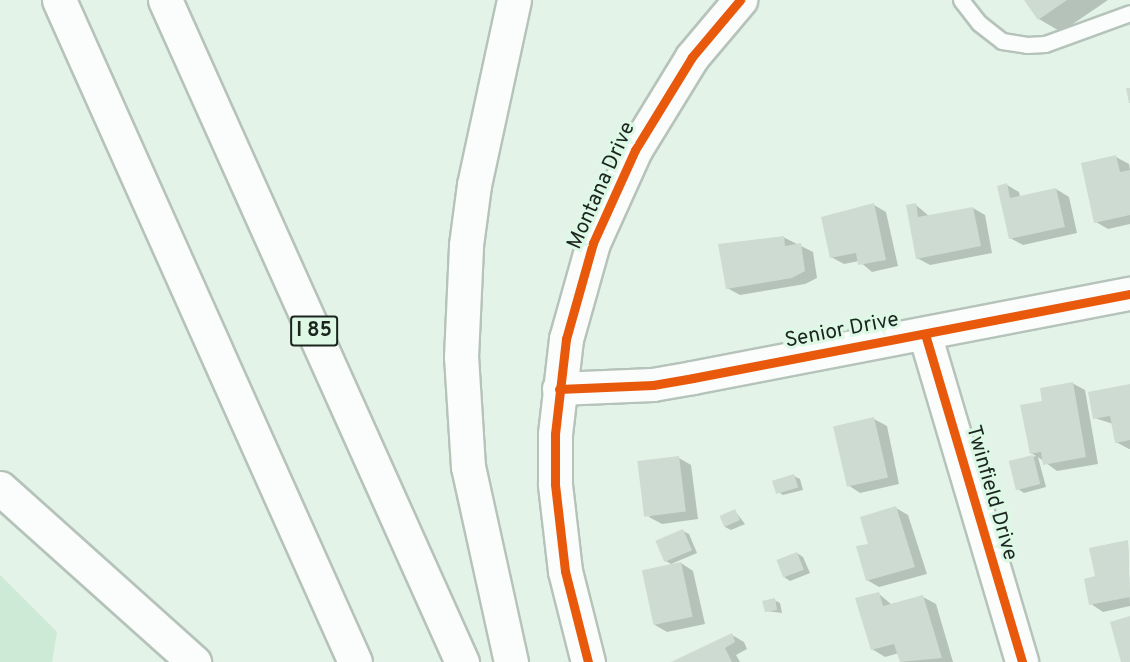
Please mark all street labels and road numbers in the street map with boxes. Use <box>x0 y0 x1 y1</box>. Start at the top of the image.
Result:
street label: Montana Drive <box>563 118 641 254</box>
street label: Senior Drive <box>783 308 901 354</box>
road number: I 85 <box>290 314 338 348</box>
street label: Twinfield Drive <box>960 423 1022 563</box>

